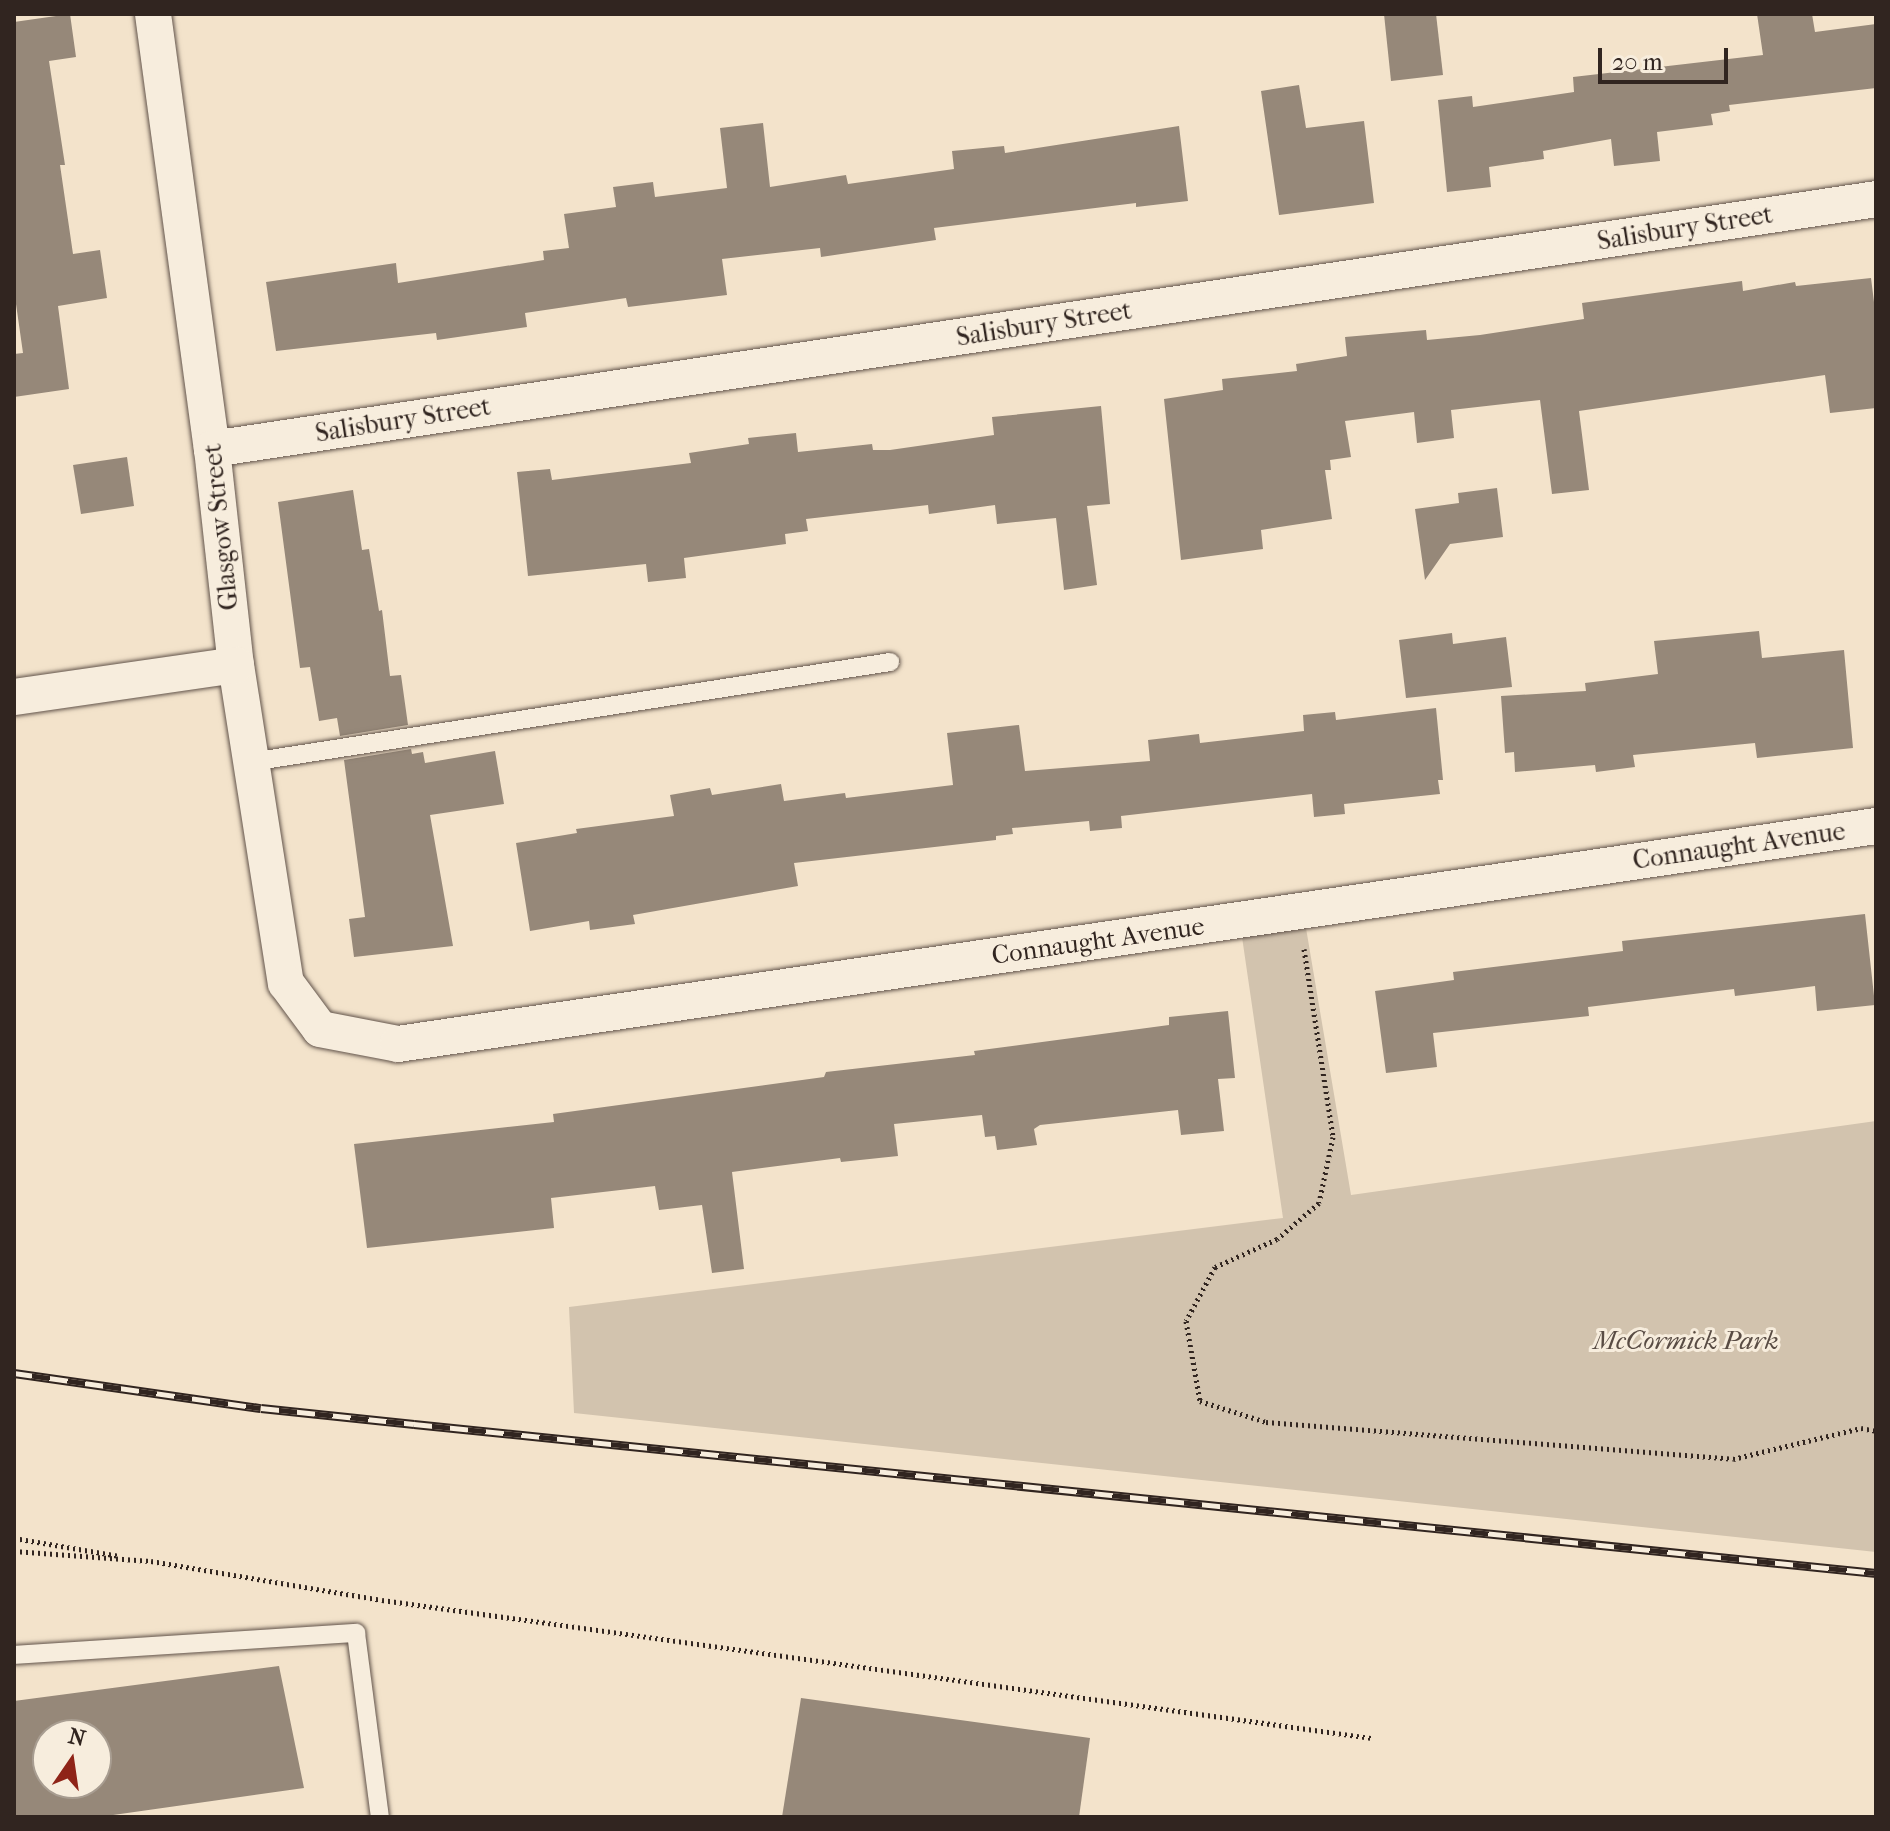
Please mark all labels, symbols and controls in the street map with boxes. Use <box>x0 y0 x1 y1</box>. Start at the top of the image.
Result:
scale bar <box>1602 32 1732 82</box>
text: 20 m <box>1612 48 1663 76</box>
street label: Salisbury Street <box>1595 199 1775 257</box>
street label: Salisbury Street <box>954 295 1134 353</box>
street label: Salisbury Street <box>313 391 493 449</box>
street label: Glasgow Street <box>197 442 245 612</box>
street label: Connaught Avenue <box>1631 816 1847 876</box>
street label: Connaught Avenue <box>990 911 1206 971</box>
park label: McCormick Park <box>1593 1325 1779 1357</box>
north arrow <box>32 1719 112 1799</box>
text: N <box>66 1723 88 1752</box>

